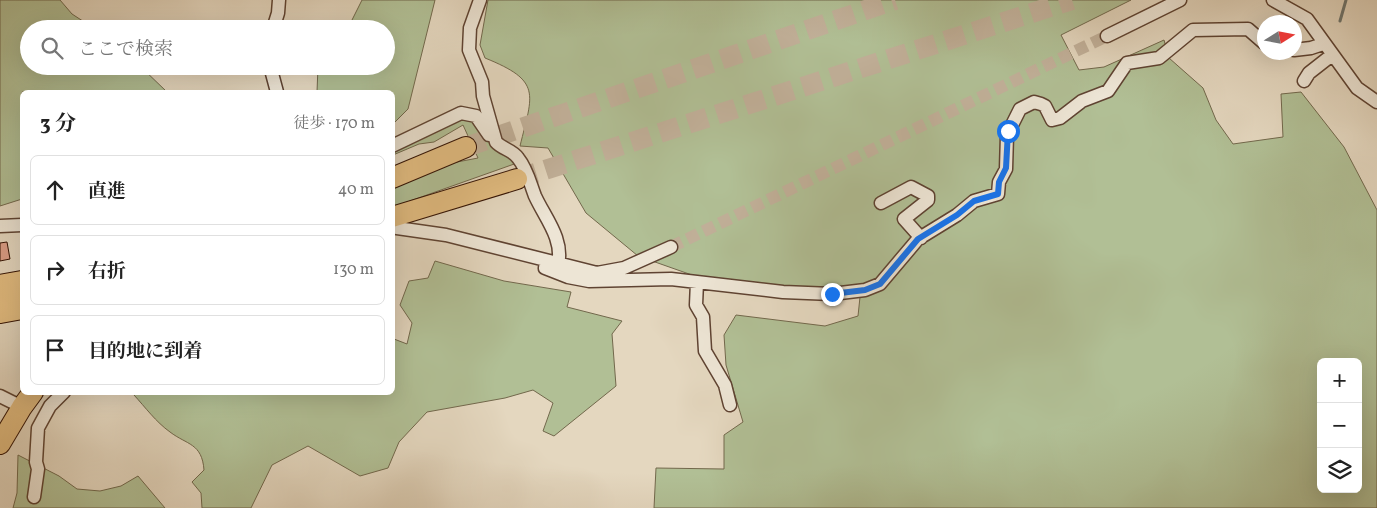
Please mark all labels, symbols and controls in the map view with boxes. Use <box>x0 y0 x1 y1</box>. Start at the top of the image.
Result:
north arrow <box>1257 15 1302 60</box>
search box <box>20 20 395 75</box>
icon: search <box>38 34 66 62</box>
text: ここで検索 <box>78 37 173 63</box>
text: 3 分 <box>40 110 76 139</box>
text: 徒歩 · 170 m <box>293 113 375 135</box>
route start <box>997 120 1020 143</box>
icon: ahead <box>41 176 69 204</box>
text: 直進 <box>88 179 126 205</box>
text: 40 m <box>338 179 374 201</box>
icon: right <box>41 256 69 284</box>
text: 右折 <box>88 259 126 285</box>
text: 130 m <box>333 259 374 281</box>
route end <box>821 283 844 306</box>
icon: arrive <box>41 336 69 364</box>
text: 目的地に到着 <box>88 339 202 365</box>
map controls <box>1317 358 1362 493</box>
button: + <box>1317 358 1362 403</box>
button: − <box>1317 403 1362 448</box>
button: layers <box>1317 448 1362 493</box>

